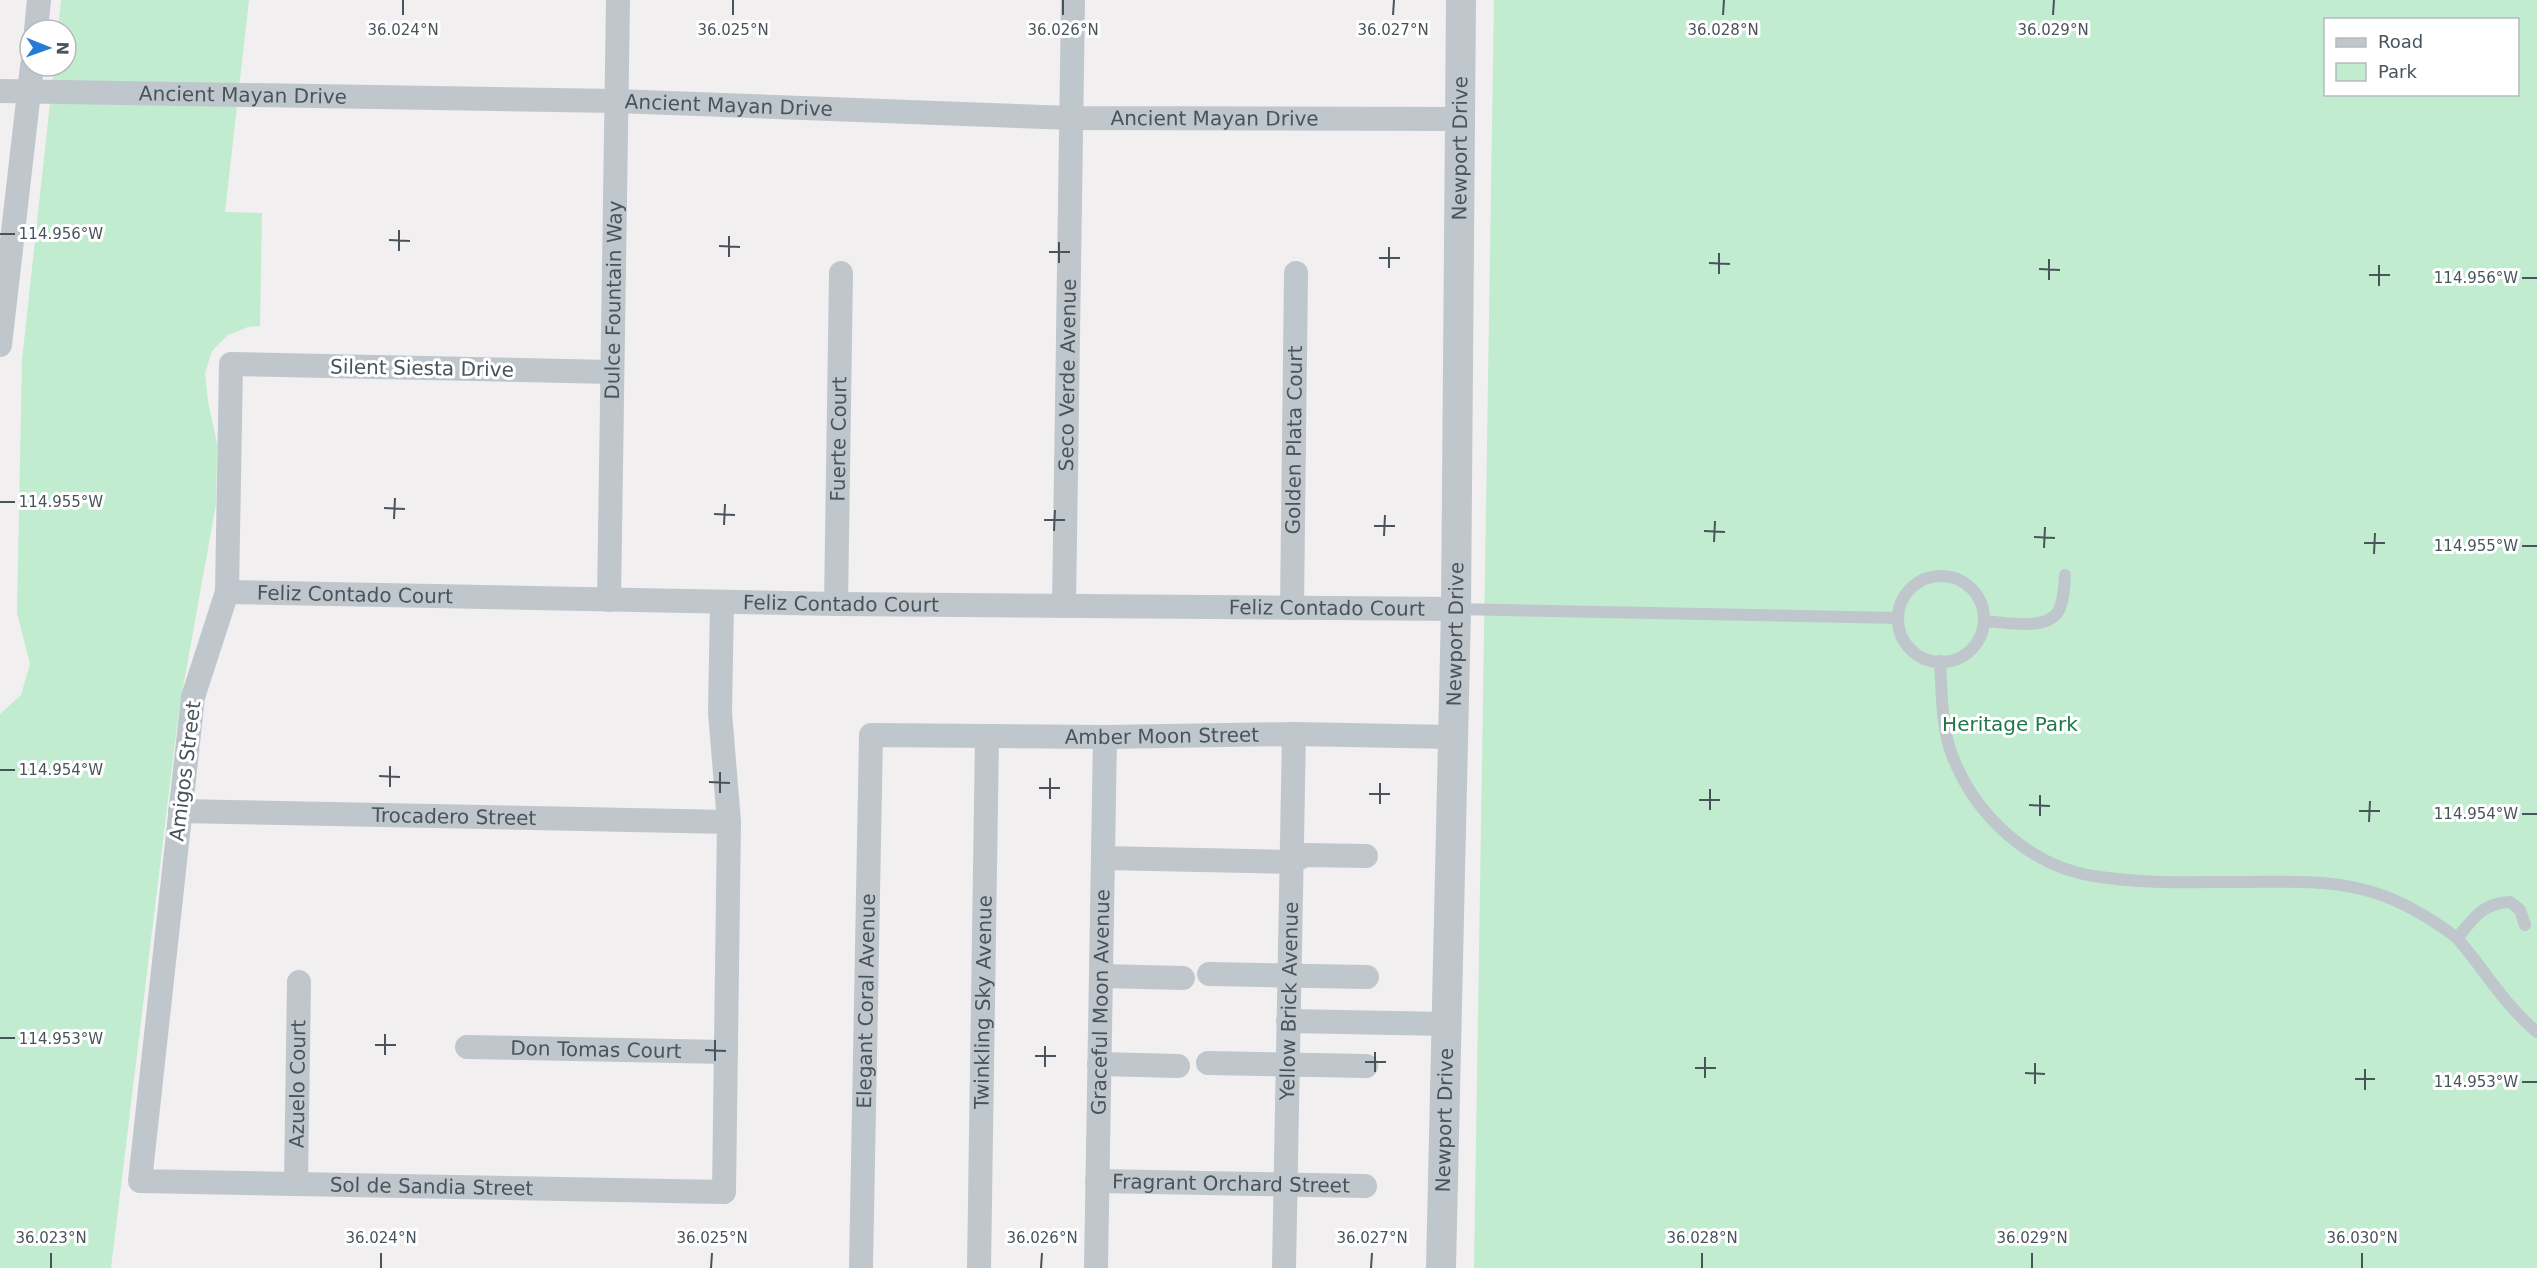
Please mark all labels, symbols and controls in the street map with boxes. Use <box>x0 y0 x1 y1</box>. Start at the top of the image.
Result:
north arrow <box>18 18 78 78</box>
legend <box>2324 18 2519 96</box>
text: 36.024°N <box>367 21 439 39</box>
text: 36.025°N <box>697 21 769 39</box>
text: 36.026°N <box>1027 21 1099 39</box>
text: 36.027°N <box>1357 21 1429 39</box>
text: 36.028°N <box>1687 21 1759 39</box>
text: 36.029°N <box>2017 21 2089 39</box>
text: Road <box>2378 31 2423 52</box>
text: N <box>53 41 72 55</box>
text: Park <box>2378 61 2417 82</box>
street label: Newport Drive <box>1447 76 1472 220</box>
street label: Ancient Mayan Drive <box>139 81 347 109</box>
street label: Ancient Mayan Drive <box>624 89 833 121</box>
street label: Ancient Mayan Drive <box>1110 106 1319 131</box>
street label: Dulce Fountain Way <box>600 200 627 400</box>
text: 114.956°W <box>19 225 103 243</box>
text: 114.956°W <box>2434 269 2518 287</box>
street label: Seco Verde Avenue <box>1054 279 1081 472</box>
street label: Golden Plata Court <box>1281 345 1307 535</box>
street label: Silent Siesta Drive <box>330 354 514 382</box>
street label: Fuerte Court <box>826 376 851 502</box>
text: 114.955°W <box>19 493 103 511</box>
text: 114.955°W <box>2434 537 2518 555</box>
street label: Newport Drive <box>1442 562 1468 707</box>
street label: Feliz Contado Court <box>257 581 453 608</box>
street label: Feliz Contado Court <box>743 590 939 617</box>
street label: Feliz Contado Court <box>1229 595 1425 621</box>
street label: Amigos Street <box>164 699 206 843</box>
park label: Heritage Park <box>1942 712 2078 736</box>
street label: Amber Moon Street <box>1065 723 1259 749</box>
text: 114.954°W <box>19 761 103 779</box>
street label: Trocadero Street <box>370 803 537 830</box>
text: 114.954°W <box>2434 805 2518 823</box>
street label: Graceful Moon Avenue <box>1087 889 1114 1115</box>
street label: Elegant Coral Avenue <box>852 893 880 1109</box>
street label: Twinkling Sky Avenue <box>969 895 997 1110</box>
street label: Yellow Brick Avenue <box>1275 901 1303 1102</box>
street label: Azuelo Court <box>285 1020 310 1148</box>
text: 114.953°W <box>19 1030 103 1048</box>
street label: Don Tomas Court <box>510 1036 682 1063</box>
street label: Newport Drive <box>1431 1048 1458 1192</box>
text: 114.953°W <box>2434 1073 2518 1091</box>
street label: Fragrant Orchard Street <box>1112 1169 1350 1198</box>
street label: Sol de Sandia Street <box>330 1173 534 1200</box>
text: 36.023°N <box>15 1229 87 1247</box>
text: 36.024°N <box>345 1229 417 1247</box>
text: 36.025°N <box>676 1229 748 1247</box>
text: 36.026°N <box>1006 1229 1078 1247</box>
text: 36.027°N <box>1336 1229 1408 1247</box>
text: 36.028°N <box>1666 1229 1738 1247</box>
text: 36.029°N <box>1996 1229 2068 1247</box>
text: 36.030°N <box>2326 1229 2398 1247</box>

